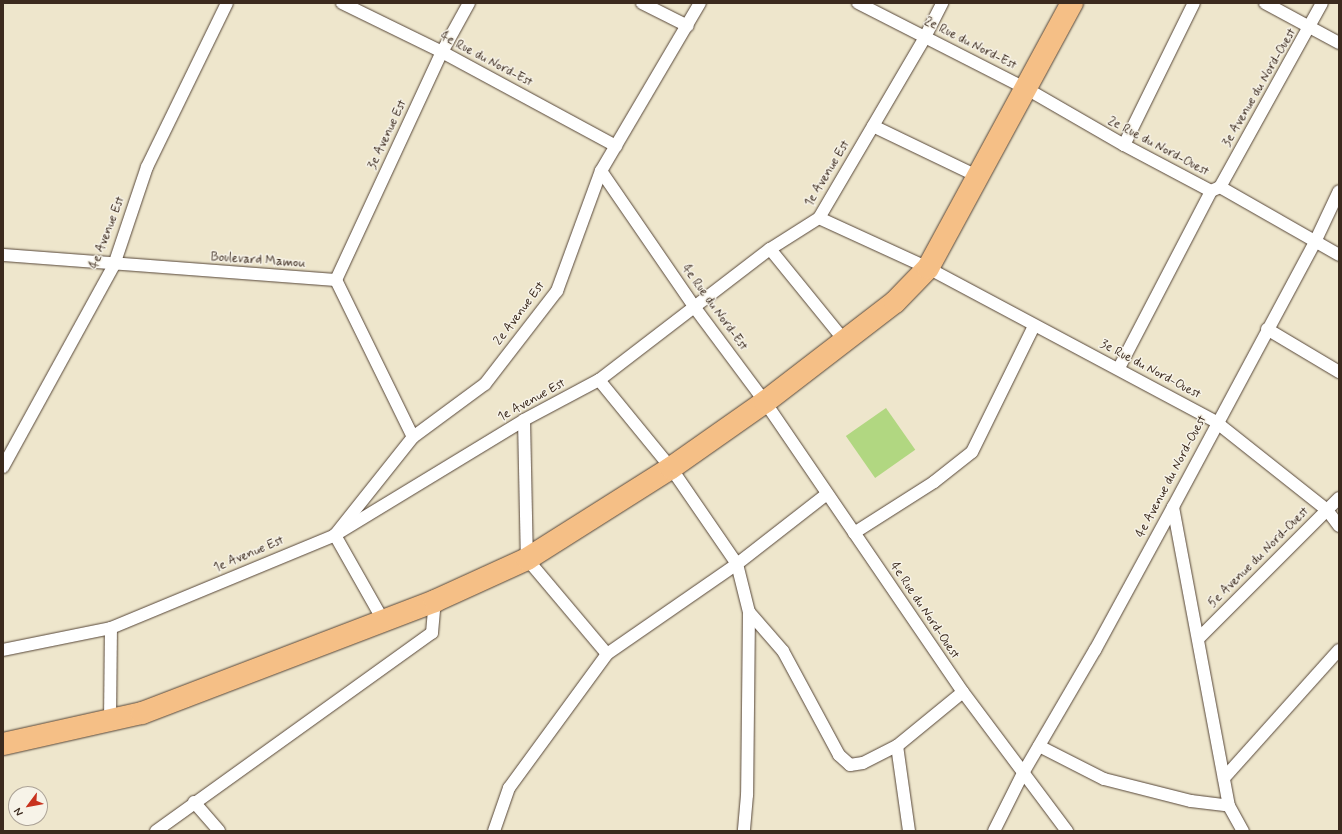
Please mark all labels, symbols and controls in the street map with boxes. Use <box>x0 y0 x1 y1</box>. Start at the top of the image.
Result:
street label: 2e Rue du Nord-Est <box>921 14 1019 74</box>
street label: 3e Avenue du Nord-Ouest <box>1220 26 1300 150</box>
street label: 4e Rue du Nord-Est <box>437 29 535 91</box>
street label: 3e Avenue Est <box>365 97 411 173</box>
street label: 2e Rue du Nord-Ouest <box>1104 113 1212 181</box>
street label: 1e Avenue Est <box>802 137 854 211</box>
street label: 4e Avenue Est <box>87 194 129 272</box>
street label: Boulevard Mamou <box>209 250 307 272</box>
street label: 4e Rue du Nord-Est <box>677 261 751 355</box>
street label: 2e Avenue Est <box>491 279 549 349</box>
street label: 3e Rue du Nord-Ouest <box>1096 337 1204 403</box>
street label: 1e Avenue Est <box>495 376 569 426</box>
street label: 4e Avenue du Nord-Ouest <box>1133 413 1211 541</box>
street label: 5e Avenue du Nord-Ouest <box>1205 504 1313 612</box>
street label: 1e Avenue Est <box>211 533 287 577</box>
street label: 4e Rue du Nord-Ouest <box>885 559 963 663</box>
north arrow <box>8 786 48 826</box>
text: N <box>11 805 27 819</box>

